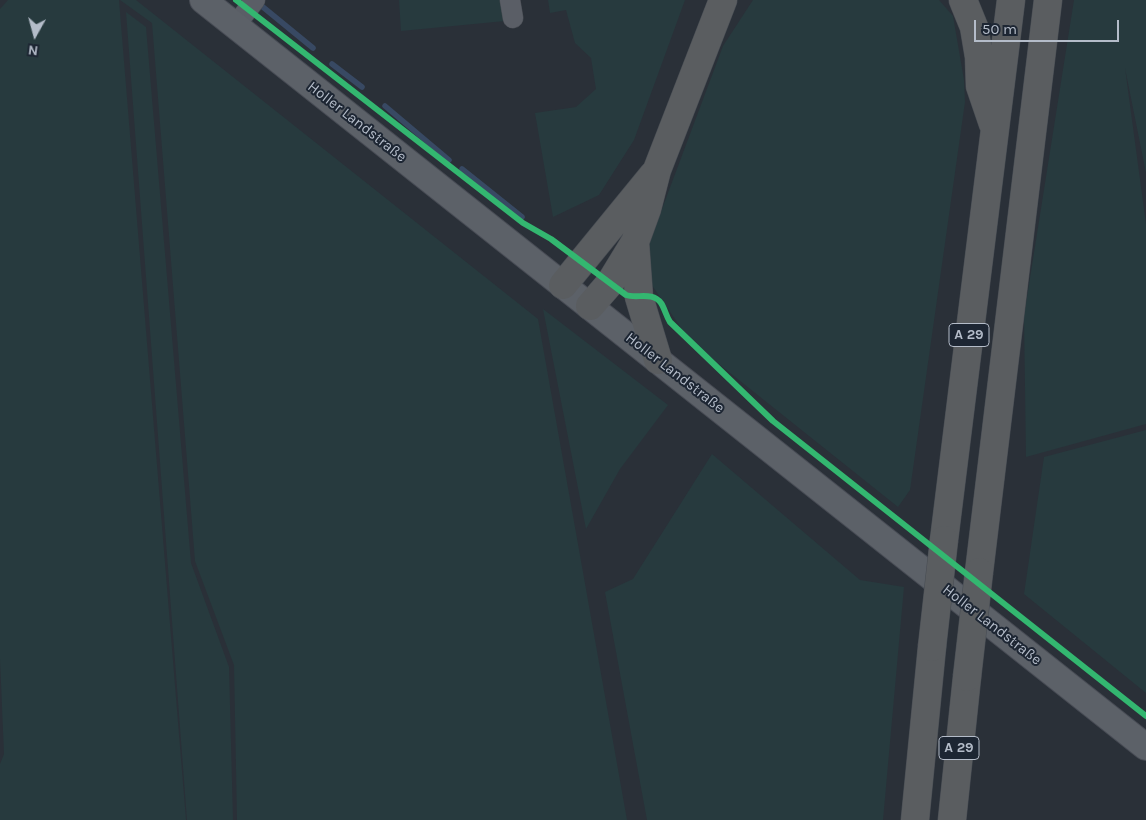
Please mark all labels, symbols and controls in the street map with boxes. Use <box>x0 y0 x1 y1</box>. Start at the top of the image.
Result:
north arrow <box>10 10 60 60</box>
scale bar <box>976 10 1121 42</box>
text: 50 m <box>982 20 1017 38</box>
text: N <box>27 41 39 59</box>
street label: Holler Landstraße <box>304 78 410 166</box>
road number: A 29 <box>949 324 989 346</box>
street label: Holler Landstraße <box>622 329 728 417</box>
street label: Holler Landstraße <box>939 581 1045 669</box>
road number: A 29 <box>939 736 979 760</box>

